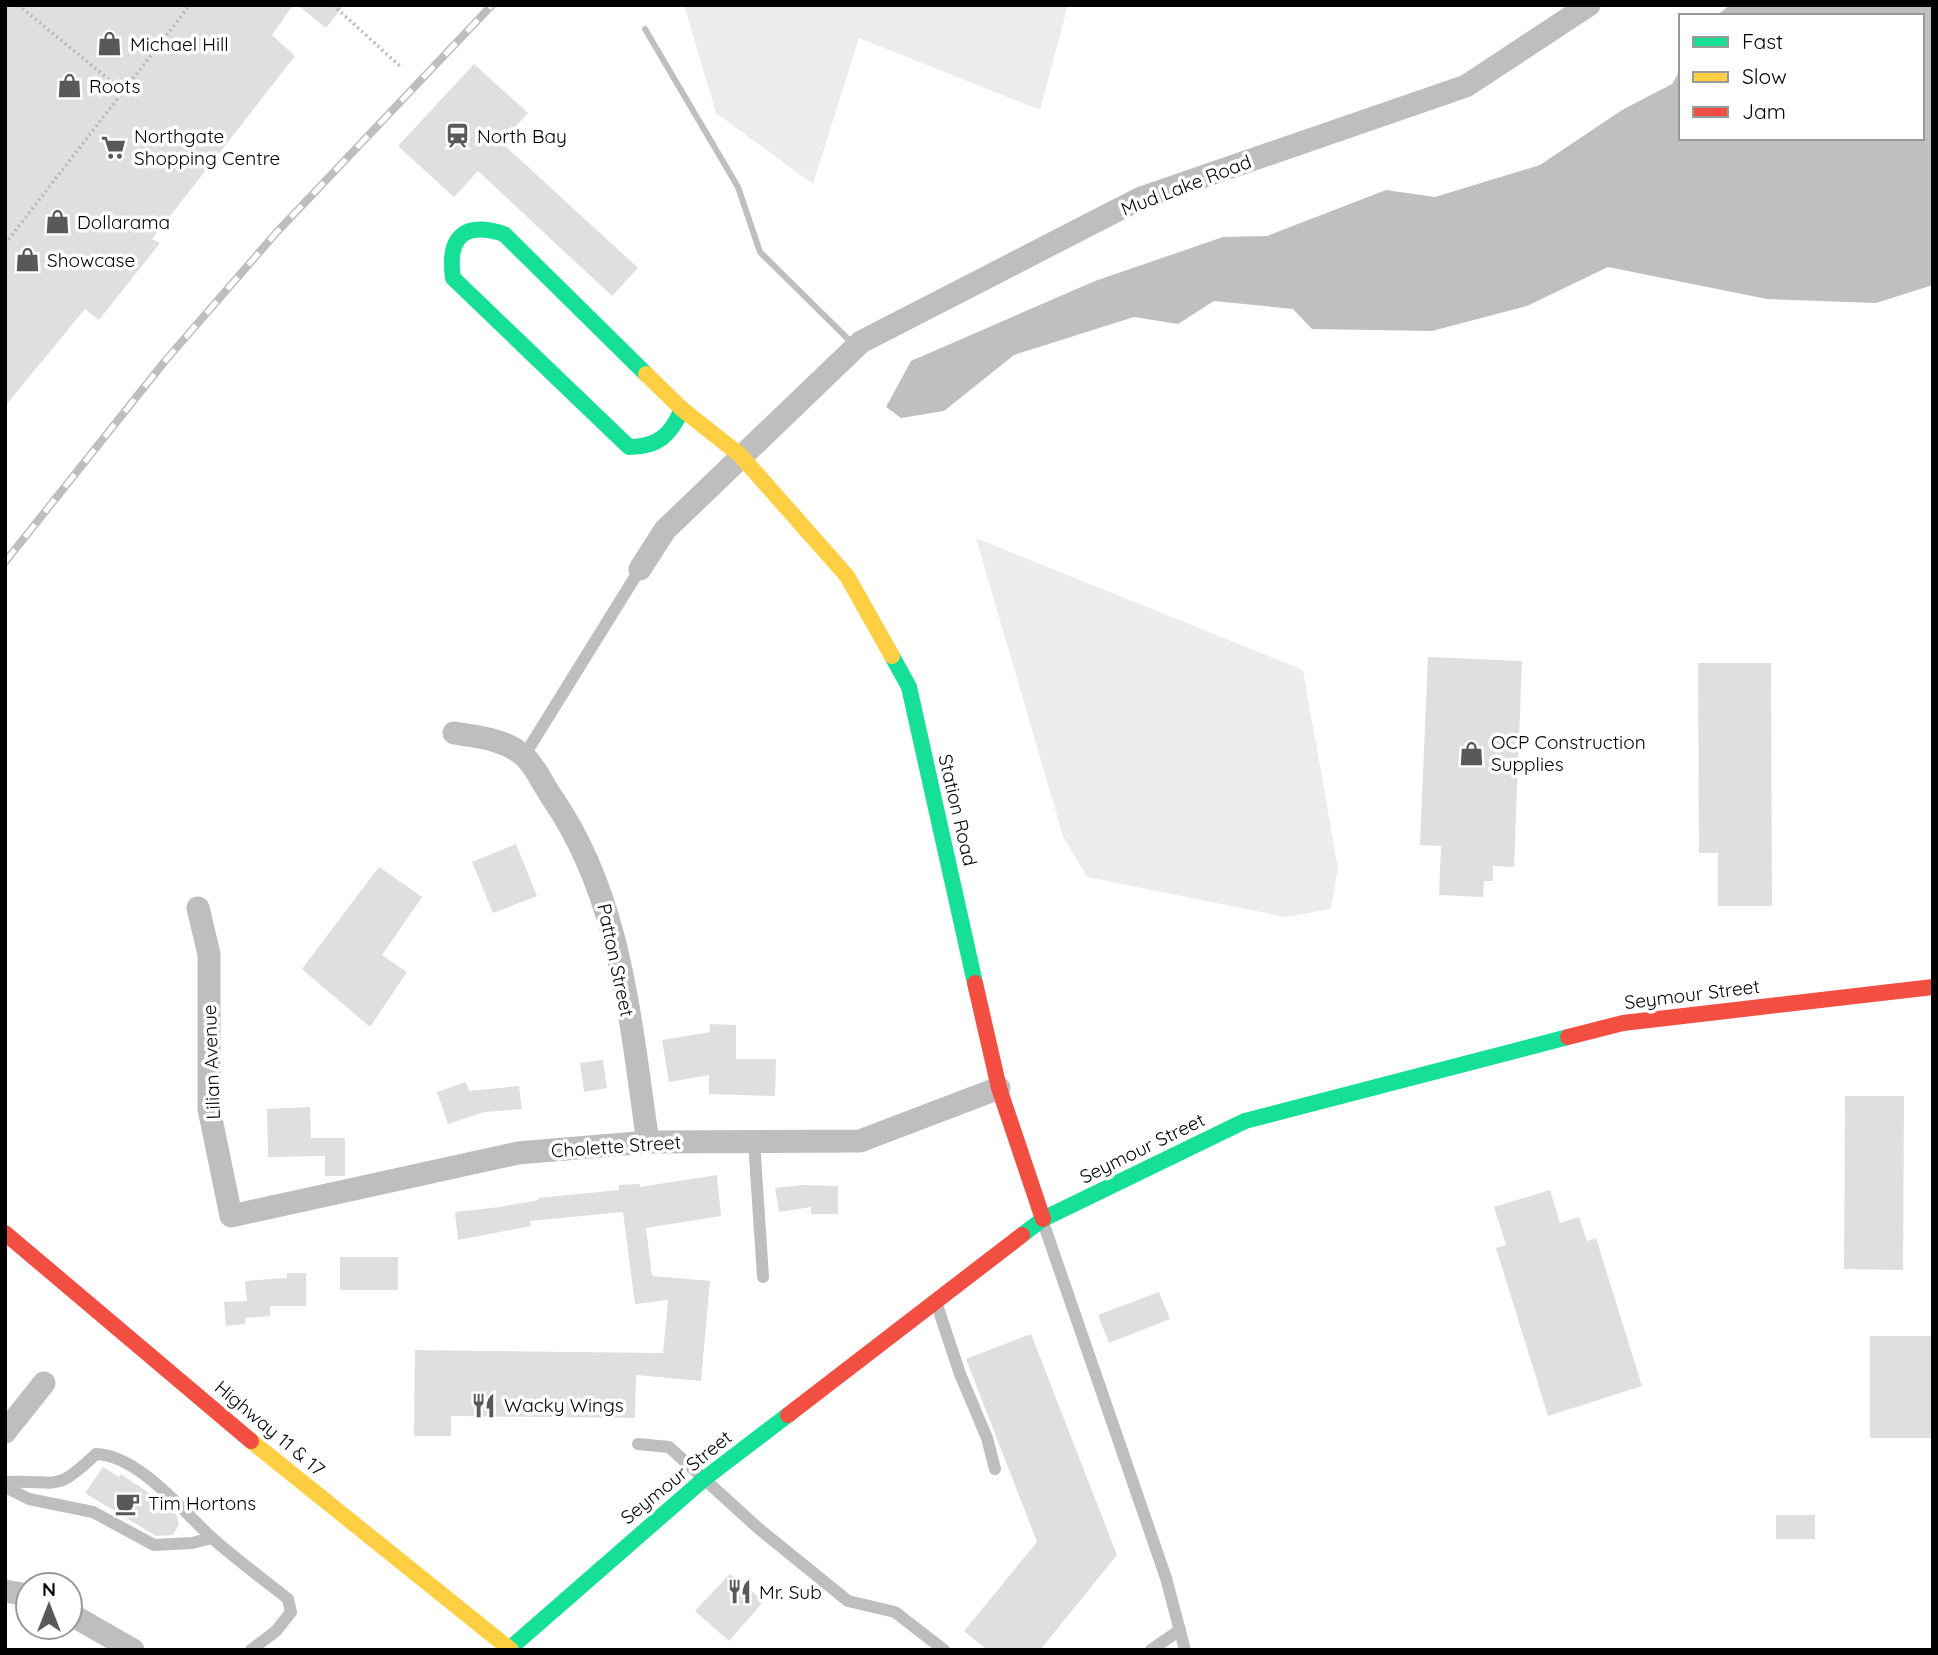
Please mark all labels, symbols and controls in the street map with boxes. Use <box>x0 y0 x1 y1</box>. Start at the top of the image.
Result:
legend <box>1679 14 1924 140</box>
text: Fast <box>1742 28 1783 54</box>
shop icon: Michael Hill <box>96 30 124 58</box>
place label: Michael Hill <box>130 32 229 56</box>
text: Slow <box>1742 63 1787 89</box>
shop icon: Roots <box>55 72 83 100</box>
place label: Roots <box>89 74 140 98</box>
text: Jam <box>1742 98 1786 124</box>
station icon: North Bay <box>443 122 471 150</box>
place label: Northgate Shopping Centre <box>134 124 280 170</box>
place label: North Bay <box>477 124 567 148</box>
supermarket icon: Northgate Shopping Centre <box>100 133 128 161</box>
street label: Mud Lake Road <box>1117 149 1255 221</box>
shop icon: Dollarama <box>43 208 71 236</box>
place label: Dollarama <box>77 210 170 234</box>
shop icon: Showcase <box>13 246 41 274</box>
place label: Showcase <box>47 248 135 272</box>
place label: OCP Construction Supplies <box>1491 730 1646 776</box>
shop icon: OCP Construction Supplies <box>1457 739 1485 767</box>
street label: Station Road <box>933 752 983 868</box>
street label: Patton Street <box>592 901 640 1019</box>
street label: Seymour Street <box>1623 974 1761 1014</box>
street label: Lilian Avenue <box>197 1004 225 1120</box>
street label: Seymour Street <box>1076 1107 1208 1189</box>
street label: Cholette Street <box>550 1129 682 1163</box>
street label: Highway 11 & 17 <box>210 1375 330 1481</box>
restaurant icon: Wacky Wings <box>470 1391 498 1419</box>
place label: Wacky Wings <box>504 1393 624 1417</box>
street label: Seymour Street <box>616 1425 736 1529</box>
cafe icon: Tim Hortons <box>114 1489 142 1517</box>
place label: Tim Hortons <box>148 1491 256 1515</box>
north arrow <box>14 1571 84 1641</box>
text: N <box>42 1577 56 1601</box>
restaurant icon: Mr. Sub <box>725 1578 753 1606</box>
place label: Mr. Sub <box>759 1580 822 1604</box>

